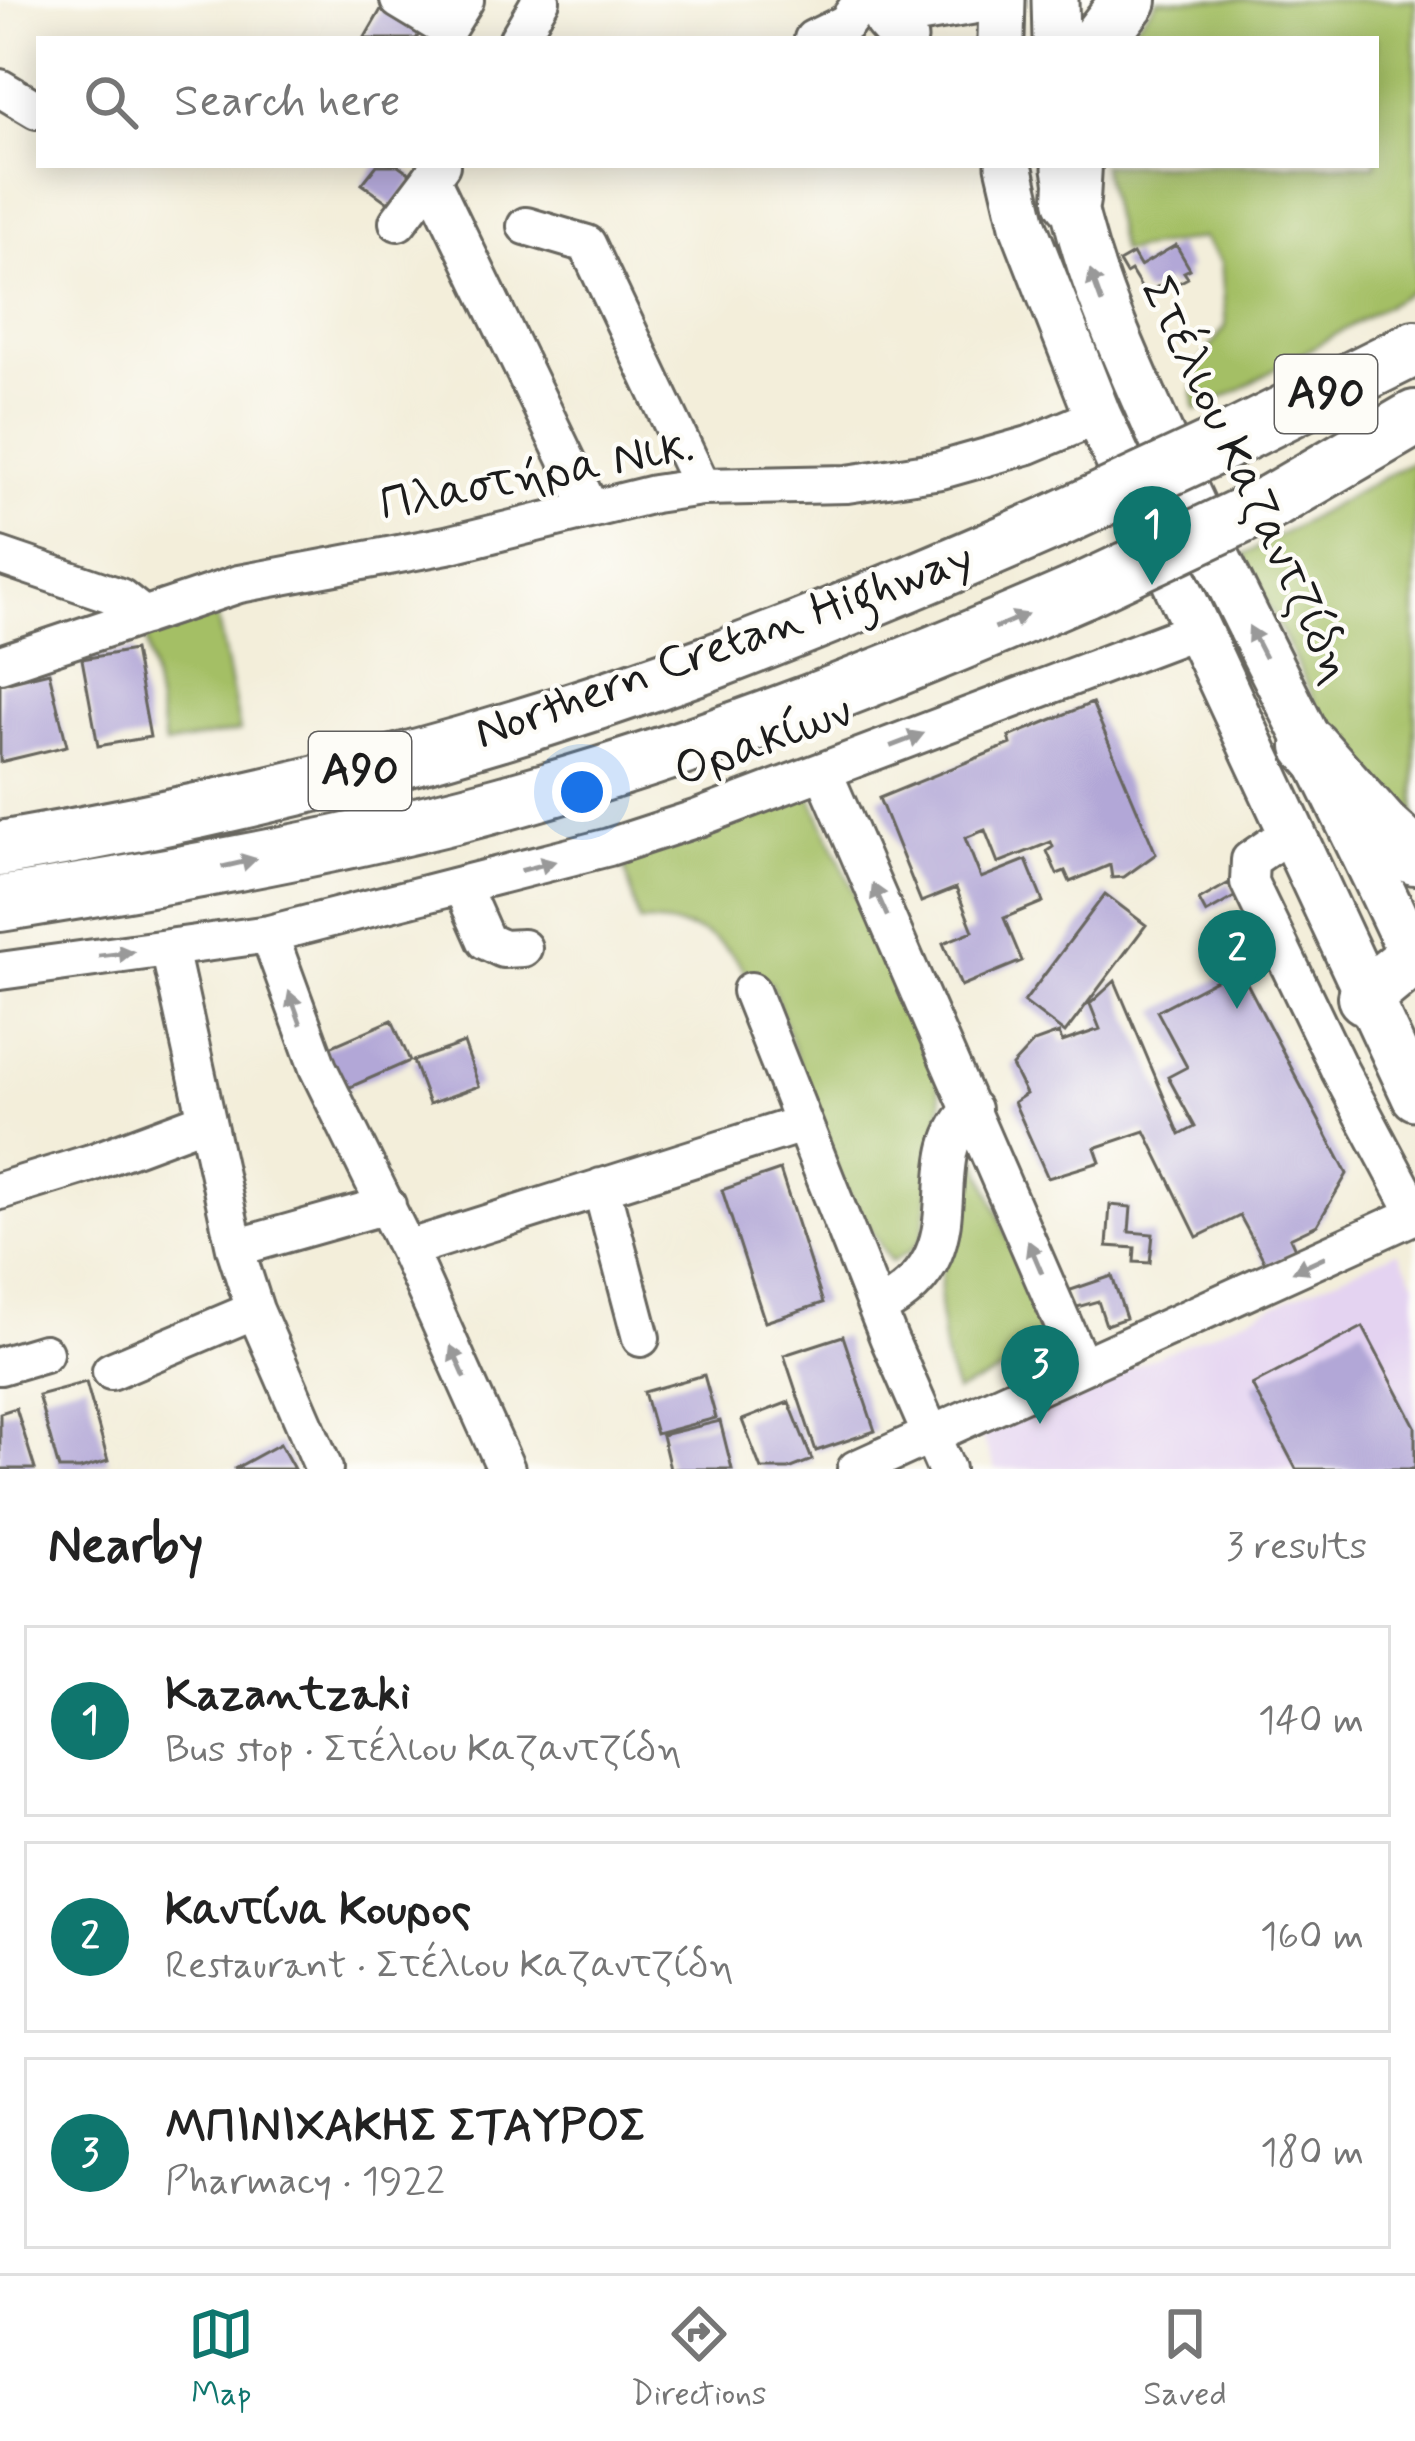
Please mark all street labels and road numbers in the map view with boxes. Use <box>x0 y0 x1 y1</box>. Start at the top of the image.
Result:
street label: Στέλιου Καζαντζίδη <box>1124 267 1368 693</box>
road number: Α90 <box>1275 355 1377 433</box>
street label: Πλαστήρα Νικ. <box>375 415 699 537</box>
street label: Northern Cretan Highway <box>466 526 984 770</box>
street label: Ορακίων <box>665 681 861 803</box>
road number: Α90 <box>309 732 411 810</box>

